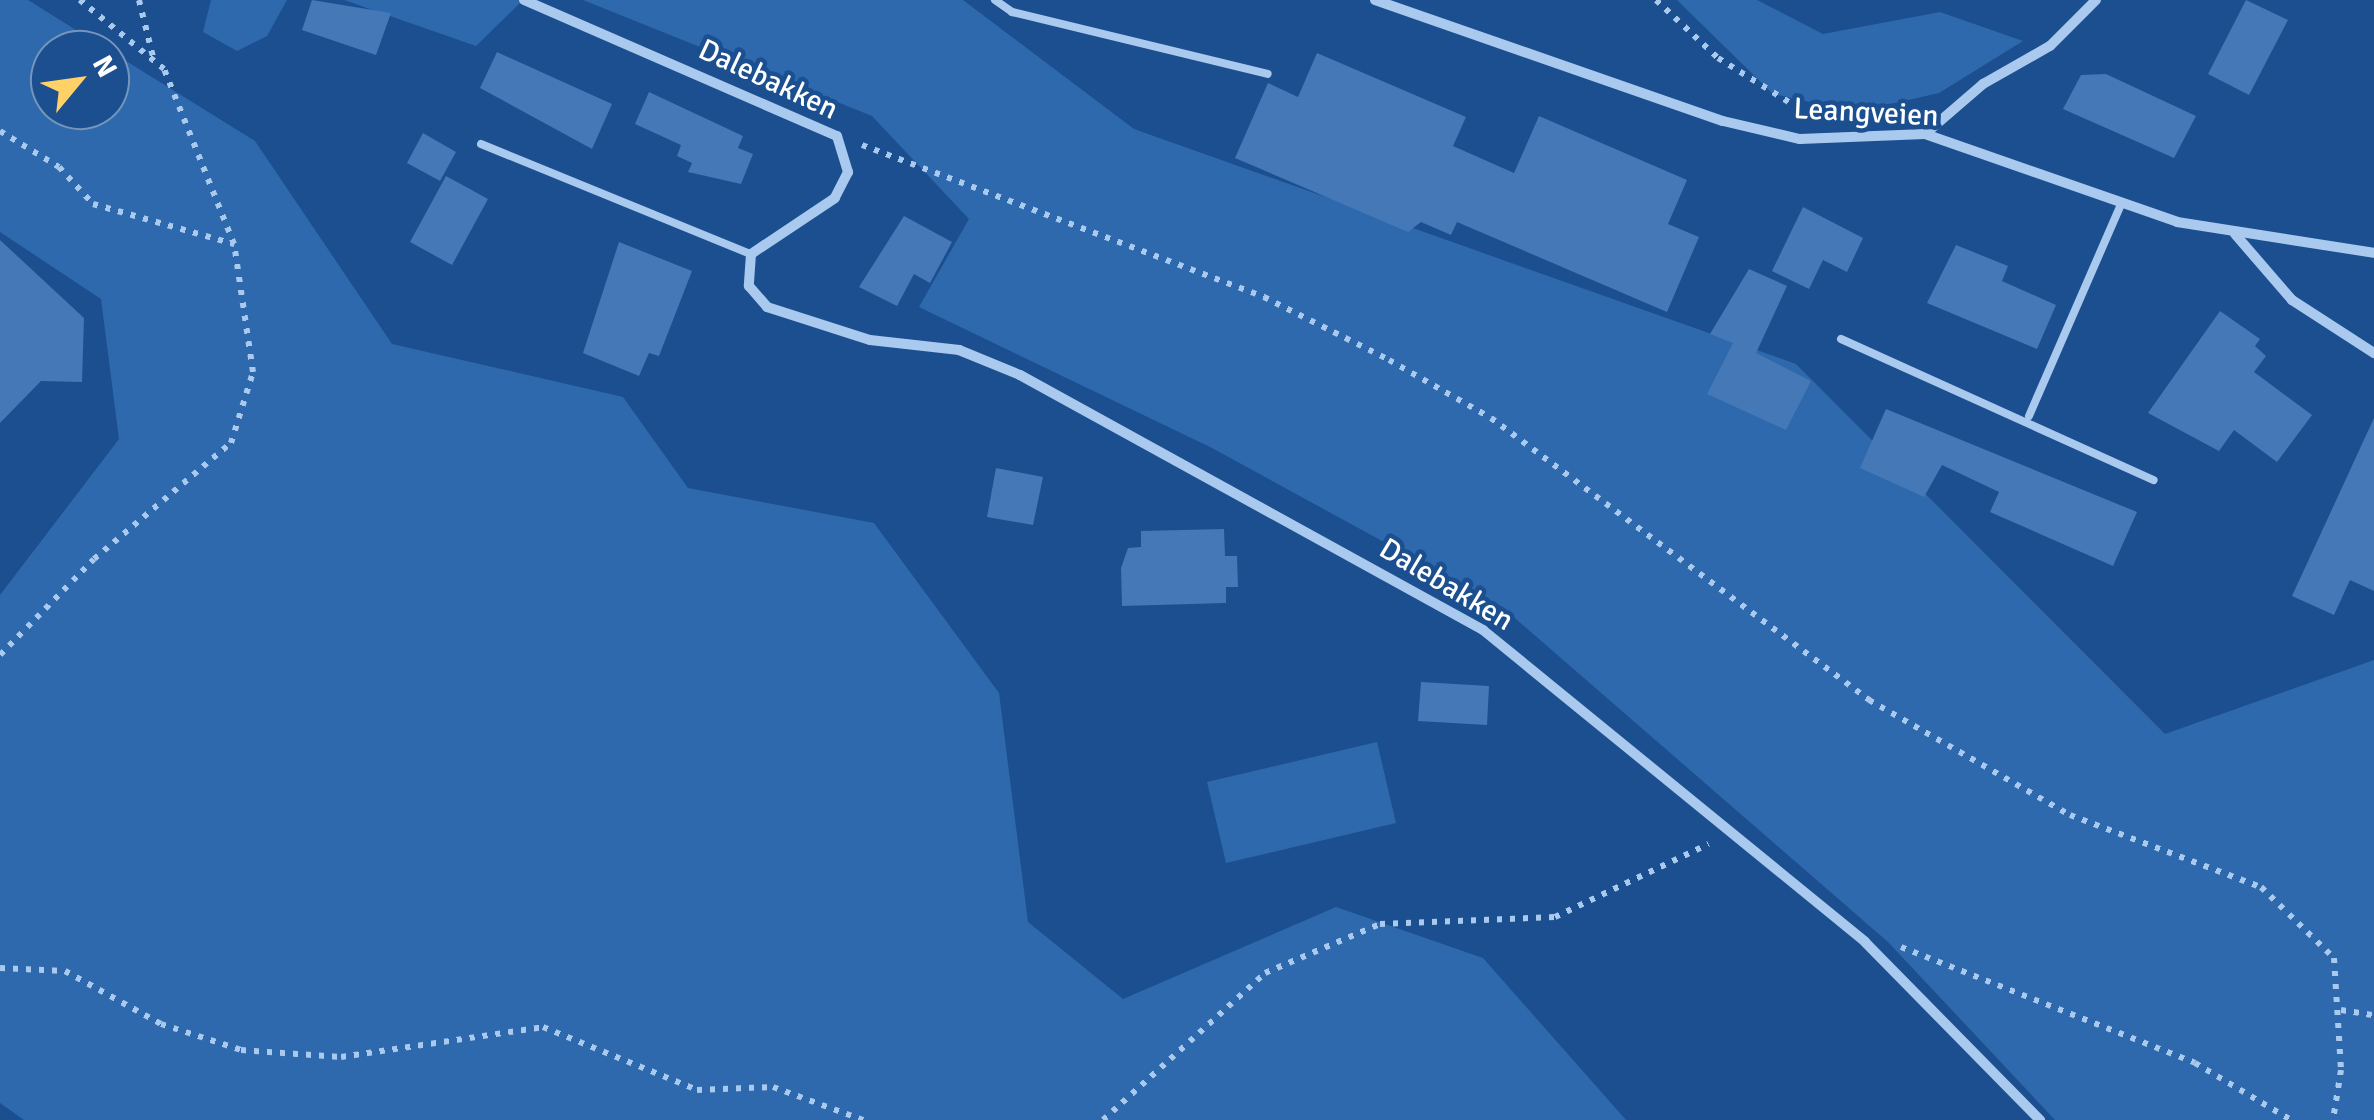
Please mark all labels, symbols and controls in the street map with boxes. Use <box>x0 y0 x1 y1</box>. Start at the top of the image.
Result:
north arrow <box>30 30 130 130</box>
street label: Dalebakken <box>693 32 843 128</box>
text: N <box>85 50 124 83</box>
street label: Leangveien <box>1793 91 1939 135</box>
street label: Dalebakken <box>1373 531 1519 639</box>

